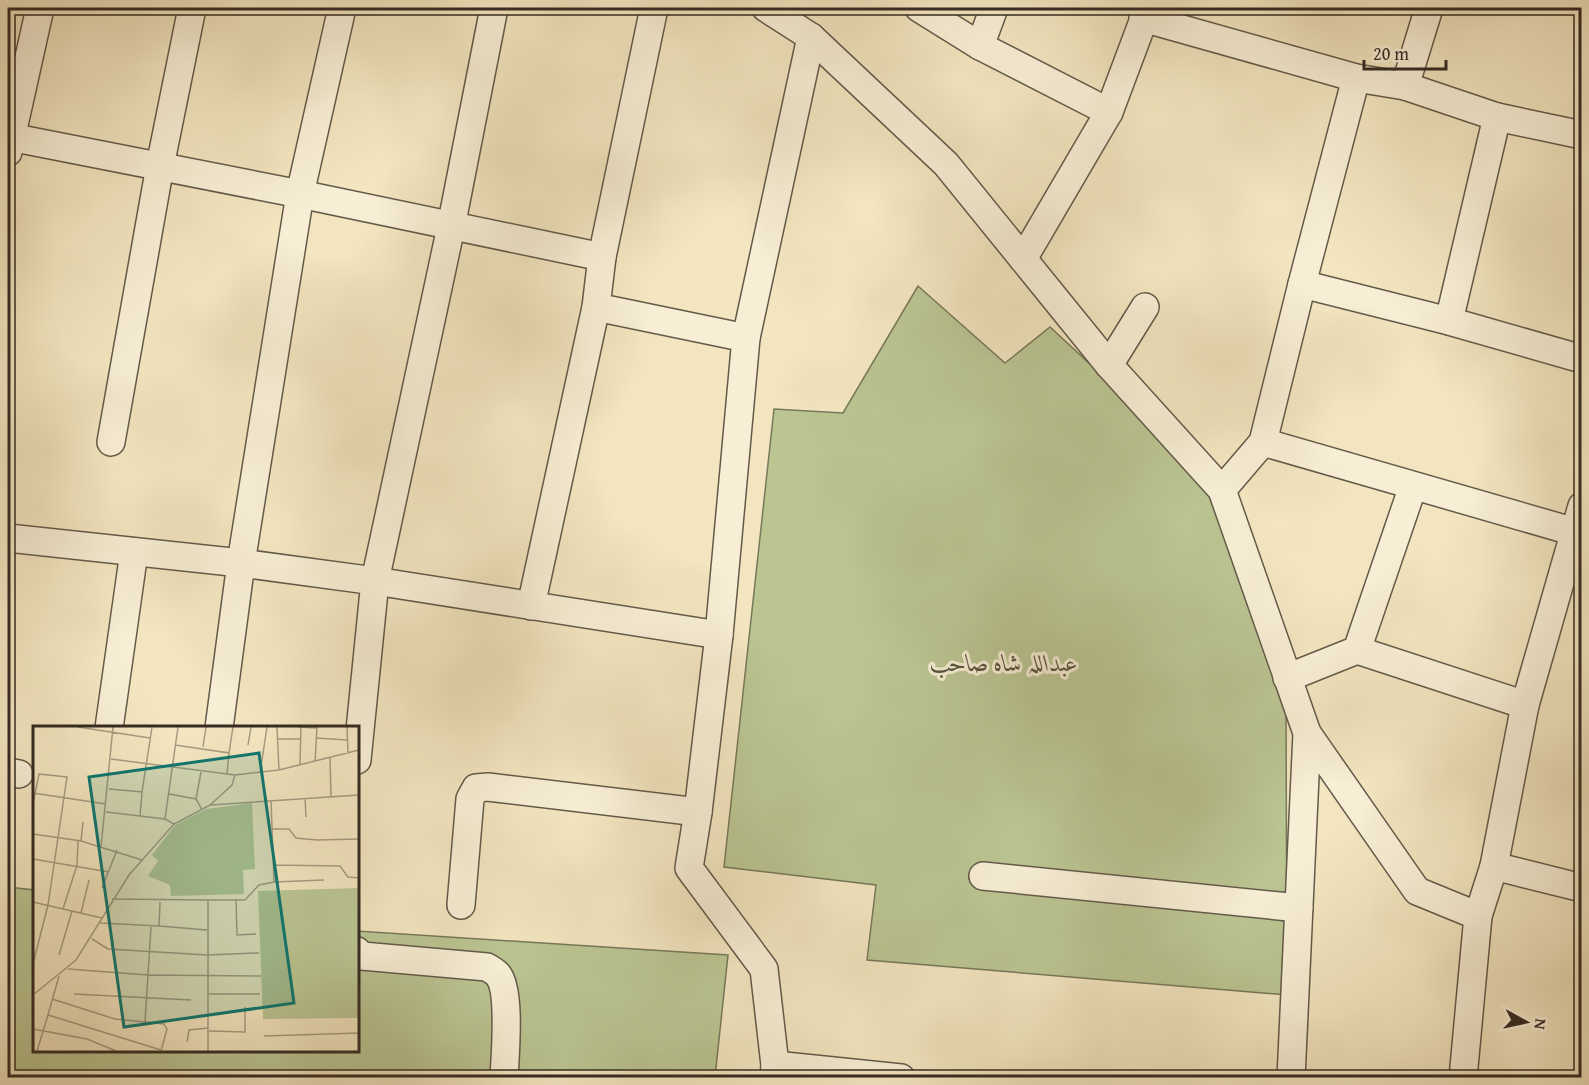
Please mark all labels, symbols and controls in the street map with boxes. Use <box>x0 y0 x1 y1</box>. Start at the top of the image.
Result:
scale bar <box>1364 33 1446 71</box>
text: 20 m <box>1373 40 1409 67</box>
park label: عبداللہ شاہ صاحب <box>930 645 1078 680</box>
inset map <box>33 726 358 1052</box>
north arrow <box>1496 992 1556 1052</box>
text: N <box>1528 1017 1553 1031</box>

